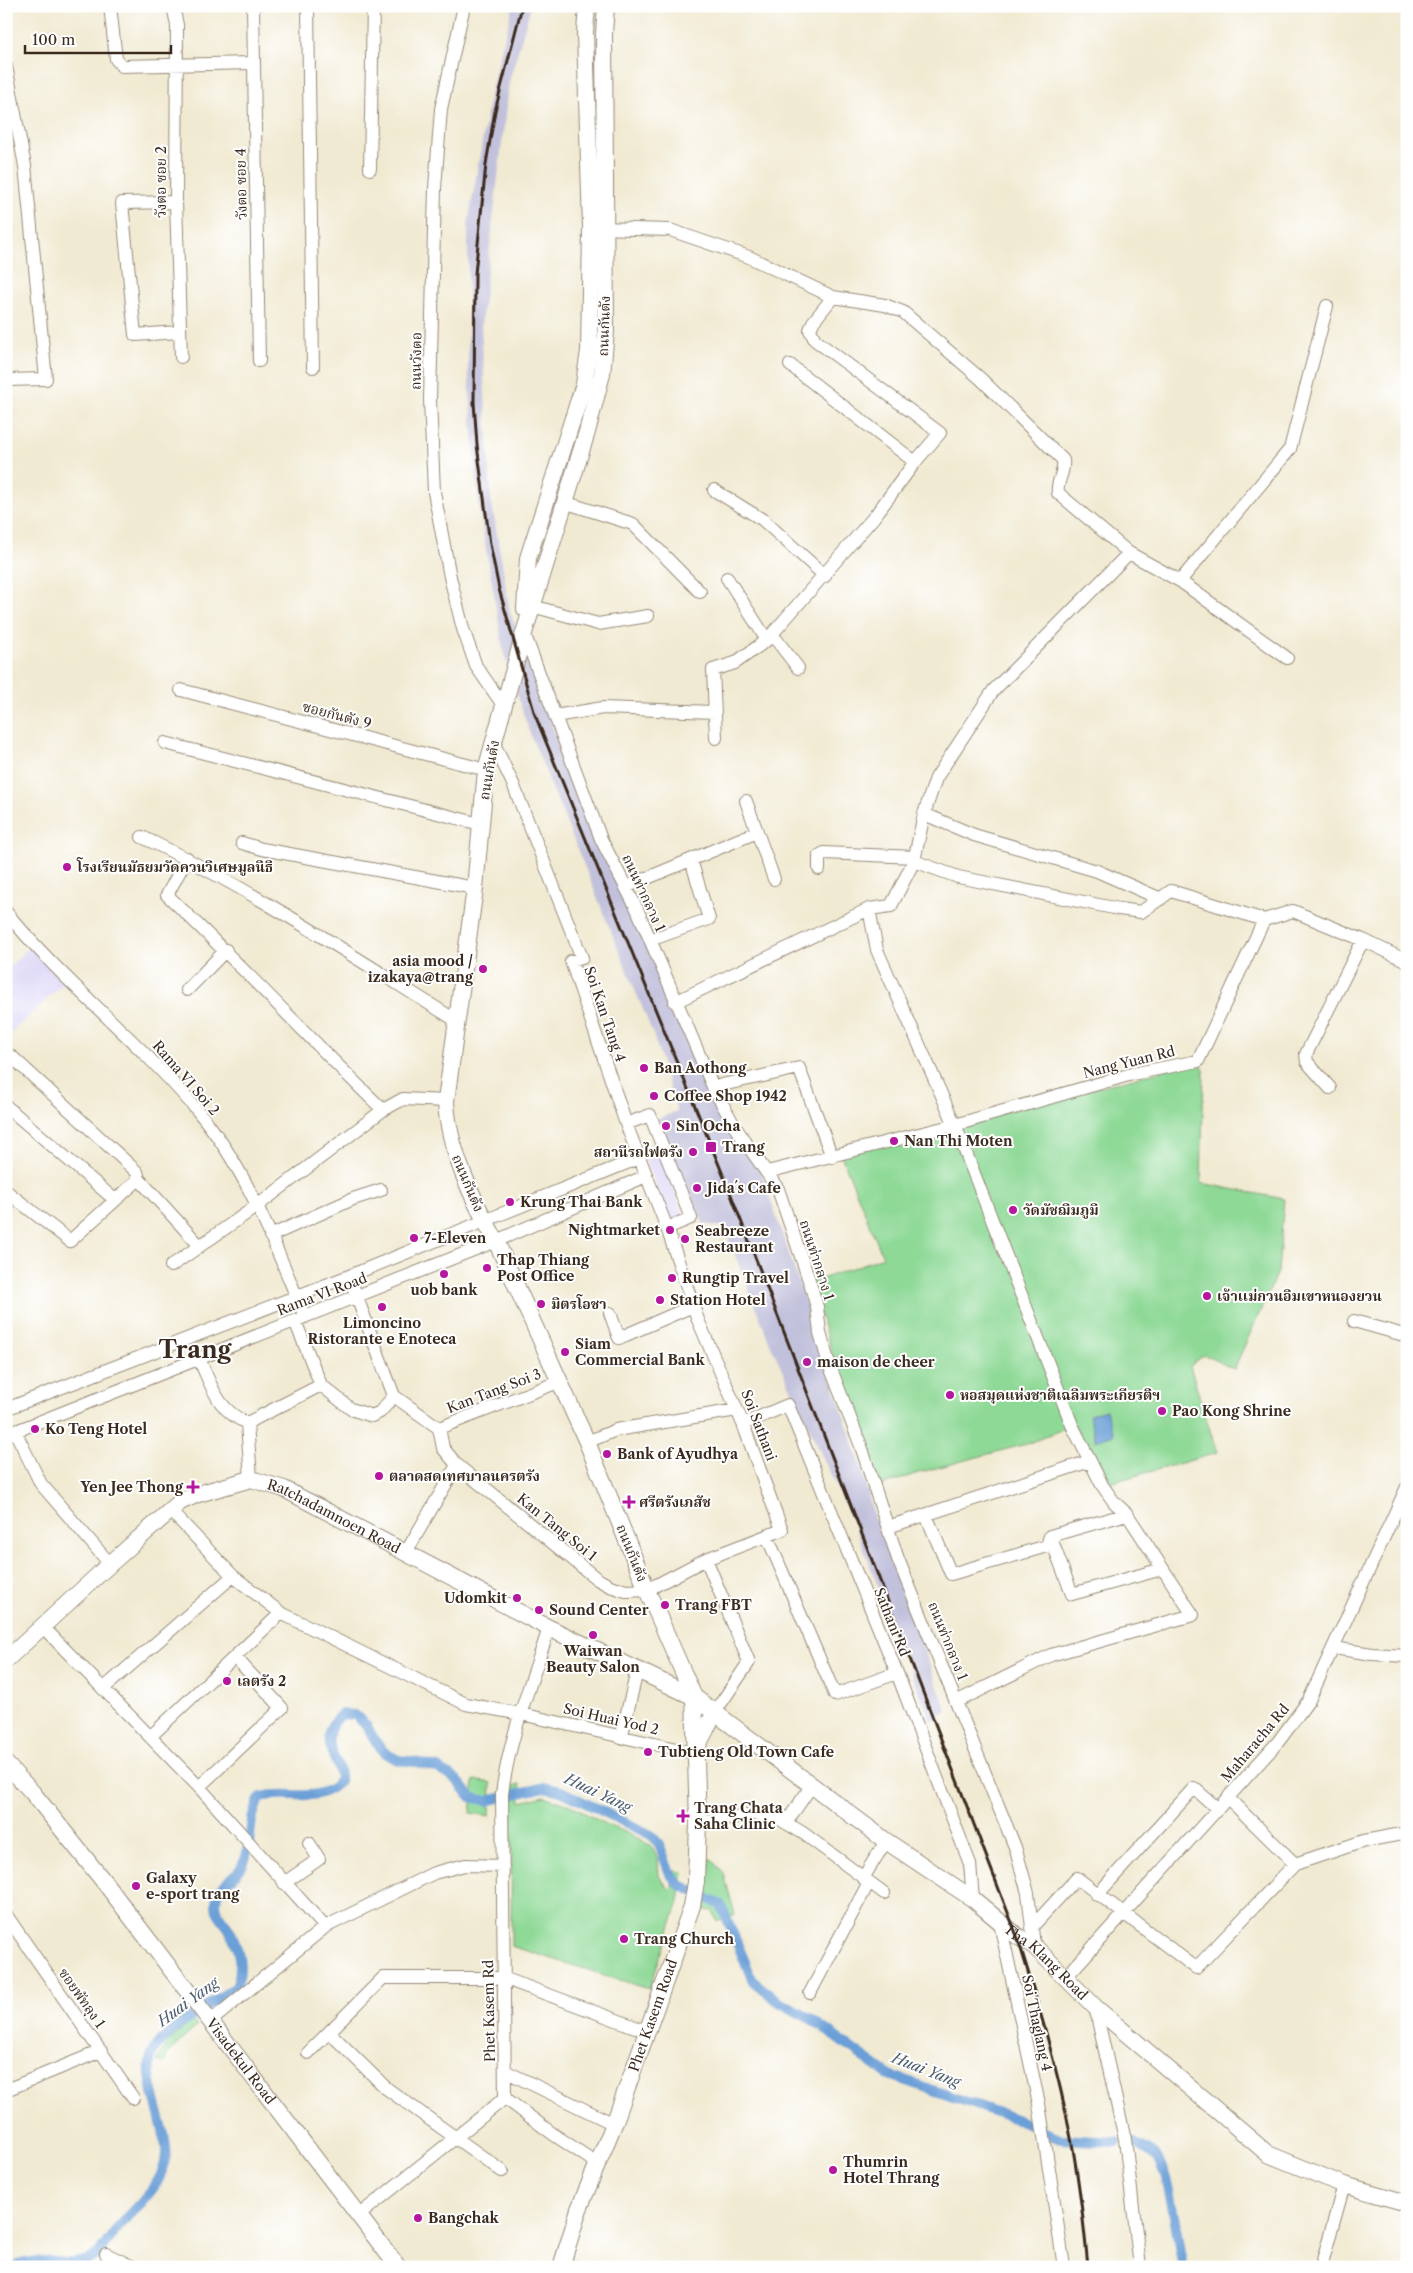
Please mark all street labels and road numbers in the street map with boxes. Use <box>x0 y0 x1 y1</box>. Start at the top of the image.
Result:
street label: วังตอ ซอย 2 <box>152 146 170 218</box>
street label: วังตอ ซอย 4 <box>231 148 251 220</box>
street label: ถนนกันตัง <box>594 295 614 357</box>
street label: ถนนวังตอ <box>406 332 426 390</box>
street label: ซอยกันตัง 9 <box>301 697 373 733</box>
street label: ถนนกันตัง <box>475 739 503 801</box>
street label: ถนนท่ากลาง 1 <box>618 851 670 935</box>
street label: Soi Kan Tang 4 <box>580 964 630 1064</box>
street label: Rama VI Soi 2 <box>149 1037 223 1119</box>
street label: Nang Yuan Rd <box>1081 1042 1177 1082</box>
street label: ถนนกันตัง <box>448 1152 488 1214</box>
street label: ถนนท่ากลาง 1 <box>796 1218 838 1303</box>
street label: Rama VI Road <box>275 1268 370 1319</box>
street label: Kan Tang Soi 3 <box>444 1365 544 1417</box>
street label: Soi Sathani <box>737 1387 781 1463</box>
street label: Ratchadamnoen Road <box>265 1475 404 1558</box>
street label: Kan Tang Soi 1 <box>513 1489 601 1565</box>
street label: ถนนกันตัง <box>612 1521 652 1585</box>
street label: Sathani Rd <box>870 1585 914 1659</box>
street label: ถนนท่ากลาง 1 <box>924 1599 972 1683</box>
street label: Soi Huai Yod 2 <box>562 1699 660 1739</box>
street label: Maharacha Rd <box>1217 1700 1293 1786</box>
street label: Tha Klang Road <box>1000 1920 1092 2004</box>
street label: Phet Kasem Road <box>624 1956 681 2074</box>
street label: Phet Kasem Rd <box>479 1959 499 2062</box>
street label: ซอยพัทลุง 1 <box>55 1964 109 2032</box>
street label: Soi Thaglang 4 <box>1018 1973 1056 2073</box>
street label: Visadekul Road <box>202 2014 280 2108</box>

